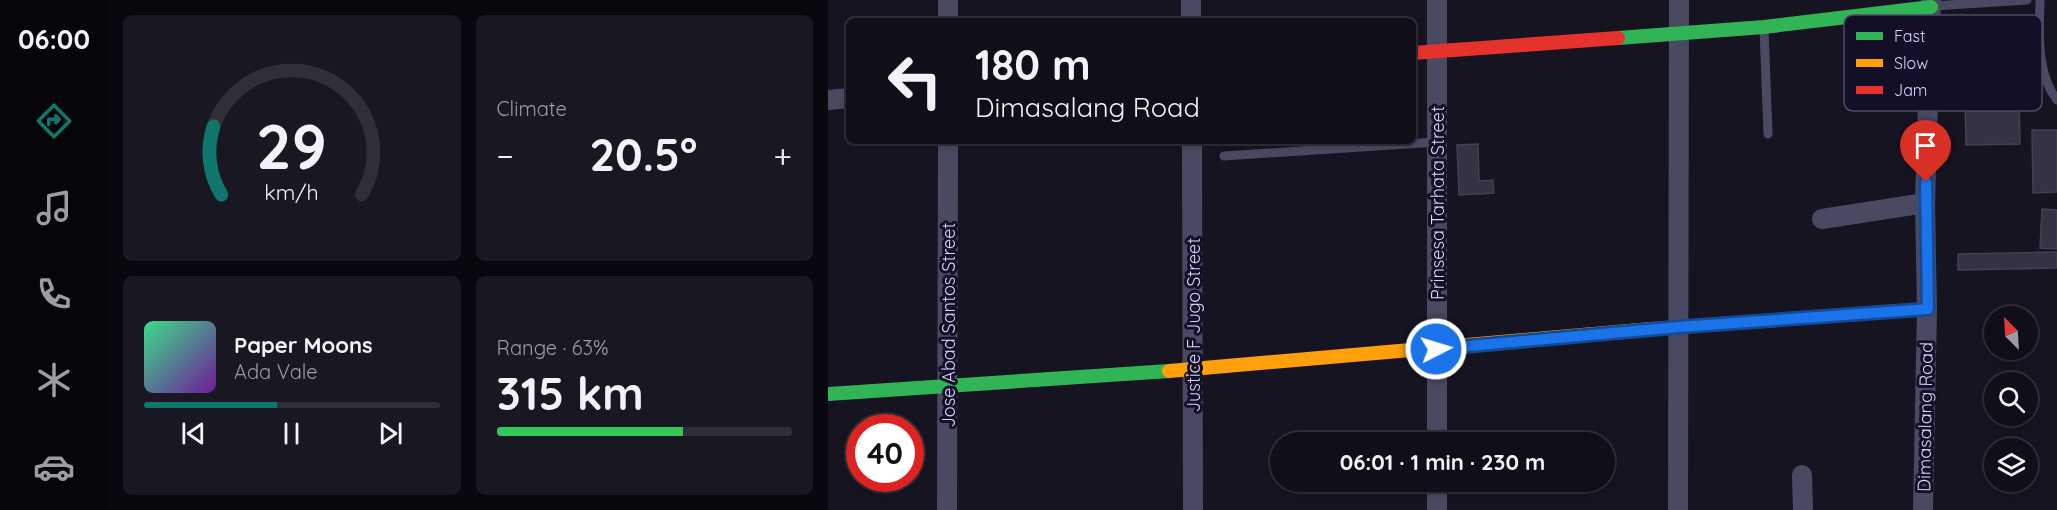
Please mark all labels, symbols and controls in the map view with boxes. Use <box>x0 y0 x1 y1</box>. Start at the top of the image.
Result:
legend <box>1844 15 2042 111</box>
text: 06:00 <box>18 22 90 56</box>
text: Fast <box>1894 26 1925 46</box>
text: 180 m <box>975 38 1091 91</box>
icon: left <box>876 42 954 120</box>
text: Slow <box>1894 53 1928 73</box>
text: Jam <box>1894 80 1927 100</box>
text: Dimasalang Road <box>975 90 1200 124</box>
text: Climate <box>497 96 567 121</box>
icon: directions <box>33 100 75 142</box>
street label: Prinsesa Tarhata Street <box>1426 106 1449 300</box>
text: 29 <box>256 107 327 185</box>
pin <box>1900 120 1951 182</box>
text: 20.5° <box>590 126 698 182</box>
icon: arrive <box>1909 129 1942 162</box>
text: − <box>497 135 514 176</box>
text: + <box>773 135 792 176</box>
text: km/h <box>265 179 319 205</box>
icon: music <box>33 187 75 229</box>
street label: Jose Abad Santos Street <box>937 223 960 427</box>
street label: Justice F Jugo Street <box>1182 238 1205 412</box>
icon: phone <box>33 273 75 315</box>
north arrow <box>1984 306 2038 360</box>
map controls <box>1984 306 2038 492</box>
position arrow <box>1404 317 1468 381</box>
text: Paper Moons <box>234 331 373 359</box>
text: Range · 63% <box>497 335 609 360</box>
street label: Dimasalang Road <box>1912 342 1938 492</box>
icon: climate <box>33 359 75 401</box>
text: Ada Vale <box>234 359 318 384</box>
text: 315 km <box>497 365 644 421</box>
button: search <box>1984 372 2038 426</box>
speed limit sign: 40 <box>846 414 924 492</box>
icon: previous <box>177 417 210 450</box>
icon: pause <box>275 417 308 450</box>
icon: next <box>374 417 407 450</box>
button: layers <box>1984 438 2038 492</box>
icon: car <box>33 446 75 488</box>
text: 06:01 · 1 min · 230 m <box>1340 448 1545 476</box>

